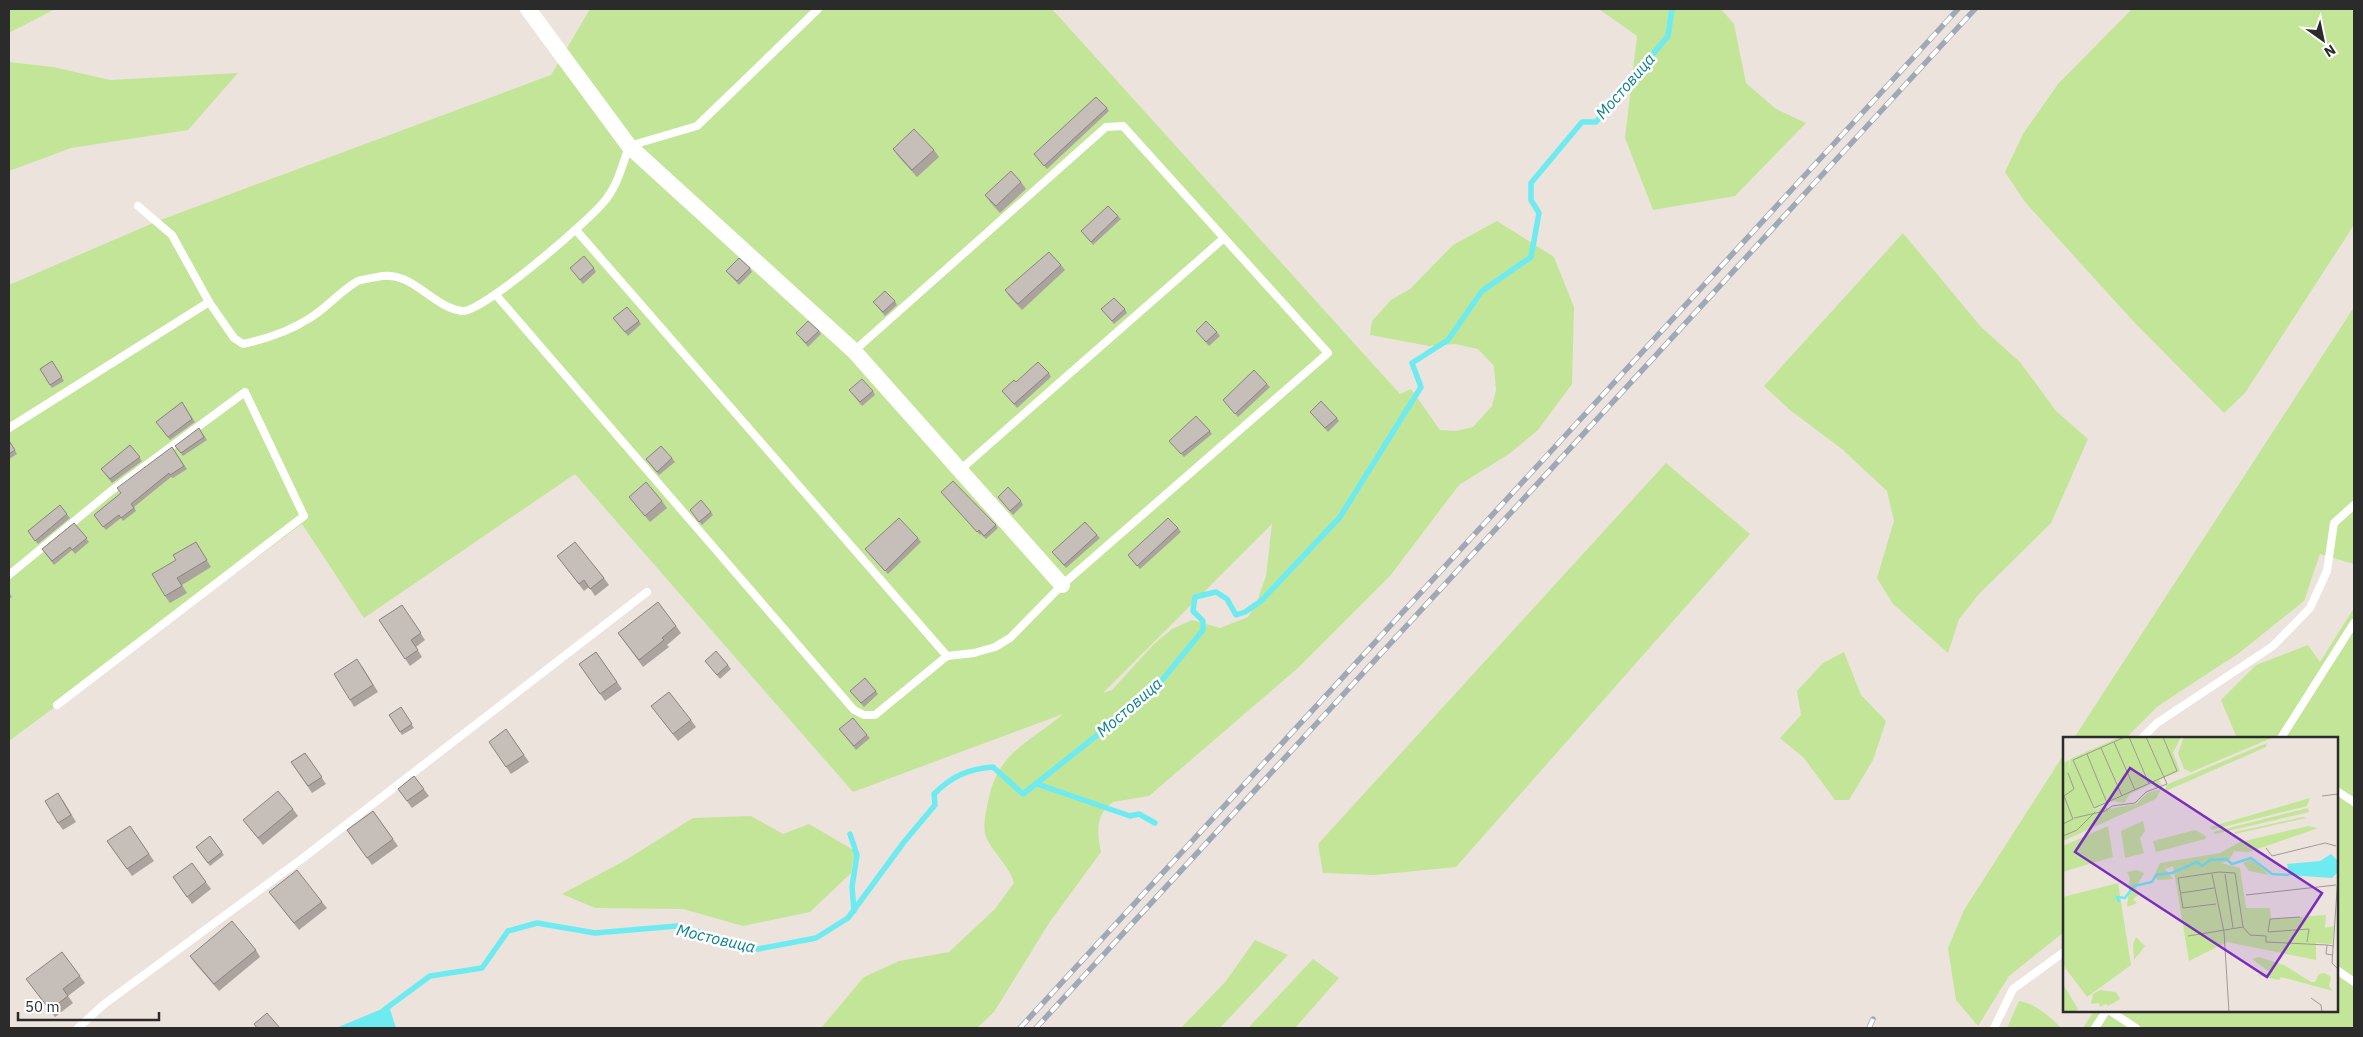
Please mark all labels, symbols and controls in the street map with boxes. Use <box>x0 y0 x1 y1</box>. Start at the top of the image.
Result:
north arrow <box>2298 15 2348 65</box>
text: N <box>2321 41 2339 61</box>
water label: Мостовица <box>1591 49 1659 123</box>
water label: Мостовица <box>1092 673 1166 741</box>
inset map <box>2063 737 2338 1012</box>
water label: Мостовица <box>675 919 757 957</box>
scale bar <box>18 990 159 1022</box>
text: 50 m <box>25 997 60 1016</box>

